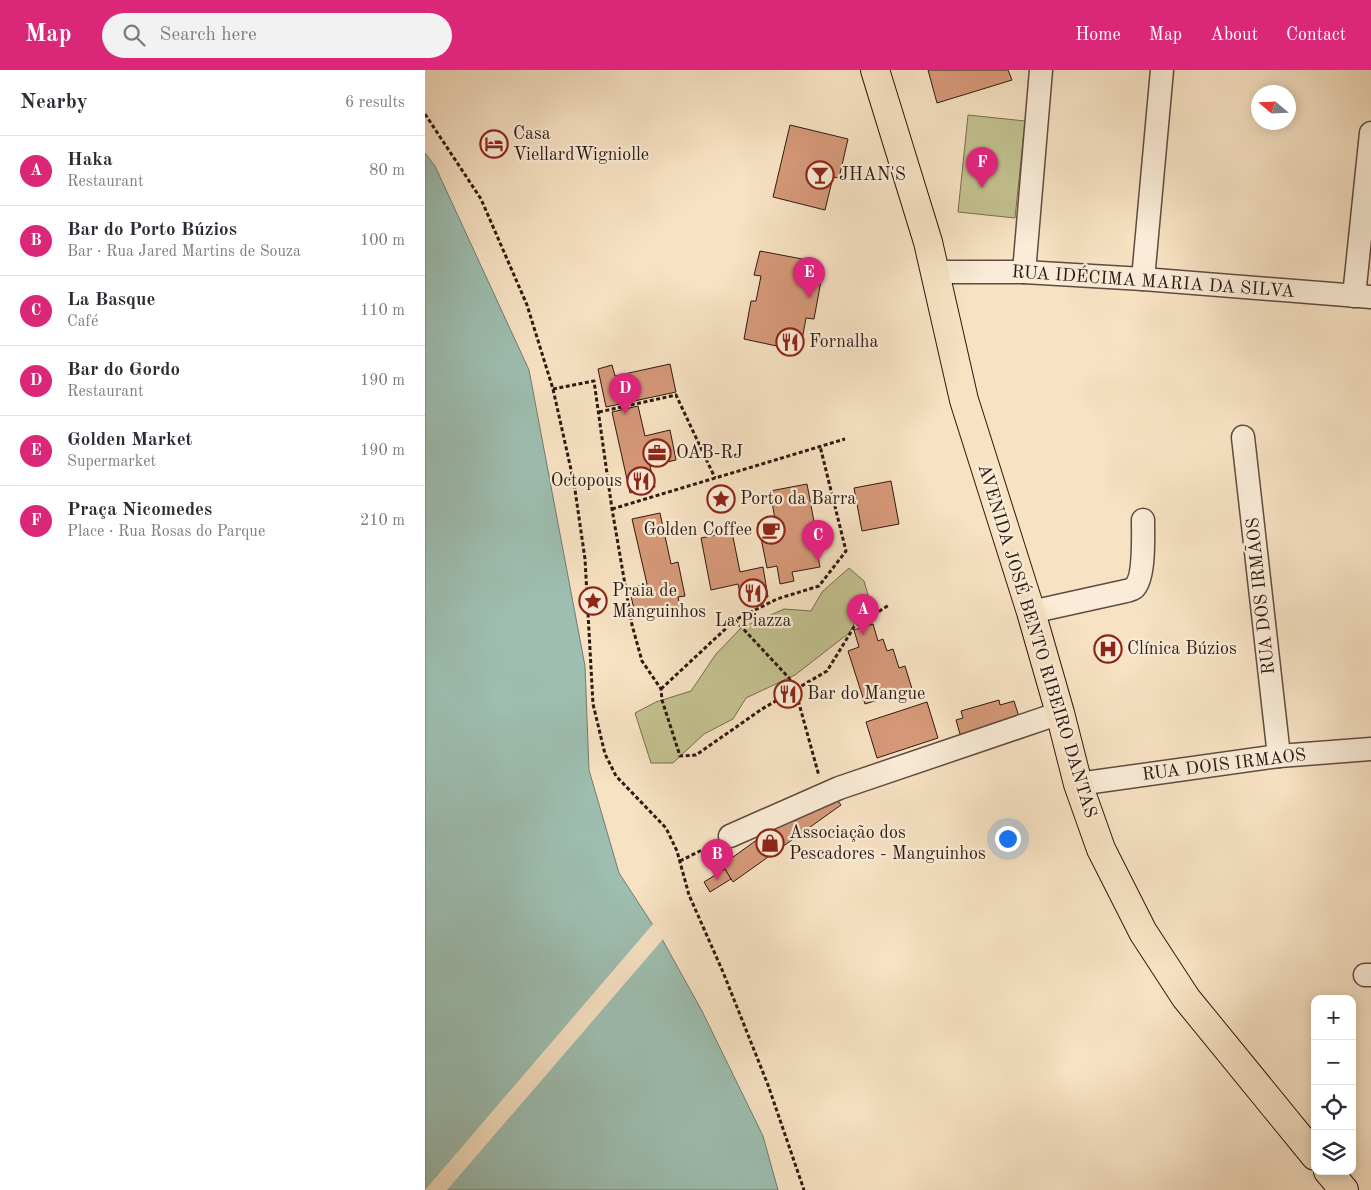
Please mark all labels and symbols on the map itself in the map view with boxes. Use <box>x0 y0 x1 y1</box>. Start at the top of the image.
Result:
north arrow <box>1251 85 1296 130</box>
place label: Casa ViellardWigniolle <box>513 125 649 164</box>
hotel icon: Casa ViellardWigniolle <box>479 129 509 159</box>
pin: F <box>966 147 998 188</box>
bar icon: JHAN'S <box>805 160 835 190</box>
place label: JHAN'S <box>839 166 906 184</box>
pin: E <box>793 257 825 298</box>
street label: RUA IDÉCIMA MARIA DA SILVA <box>1011 259 1296 301</box>
restaurant icon: Fornalha <box>775 327 805 357</box>
place label: Fornalha <box>809 333 878 351</box>
pin: D <box>609 373 641 414</box>
office icon: OAB-RJ <box>642 438 672 468</box>
place label: OAB-RJ <box>676 444 743 462</box>
street label: AVENIDA JOSÉ BENTO RIBEIRO DANTAS <box>974 461 1103 820</box>
restaurant icon: Octopous <box>626 466 656 496</box>
place label: Octopous <box>551 472 622 490</box>
place icon: Porto da Barra <box>706 484 736 514</box>
place label: Porto da Barra <box>740 490 856 508</box>
cafe icon: Golden Coffee <box>756 515 786 545</box>
street label: RUA DOS IRMÃOS <box>1240 517 1278 676</box>
pin: C <box>802 520 834 561</box>
place label: Golden Coffee <box>643 521 752 539</box>
restaurant icon: La Piazza <box>738 578 768 608</box>
place label: Praia de Manguinhos <box>612 582 706 621</box>
place icon: Praia de Manguinhos <box>578 586 608 616</box>
pin: A <box>847 594 879 635</box>
place label: La Piazza <box>715 612 791 630</box>
hospital icon: Clínica Búzios <box>1093 634 1123 664</box>
place label: Clínica Búzios <box>1127 640 1237 658</box>
restaurant icon: Bar do Mangue <box>773 679 803 709</box>
place label: Bar do Mangue <box>807 685 925 703</box>
street label: RUA DOIS IRMAOS <box>1141 746 1307 784</box>
place label: Associação dos Pescadores - Manguinhos <box>789 824 986 863</box>
your location <box>995 826 1021 852</box>
shop icon: Associação dos Pescadores - Manguinhos <box>755 828 785 858</box>
pin: B <box>701 839 733 880</box>

